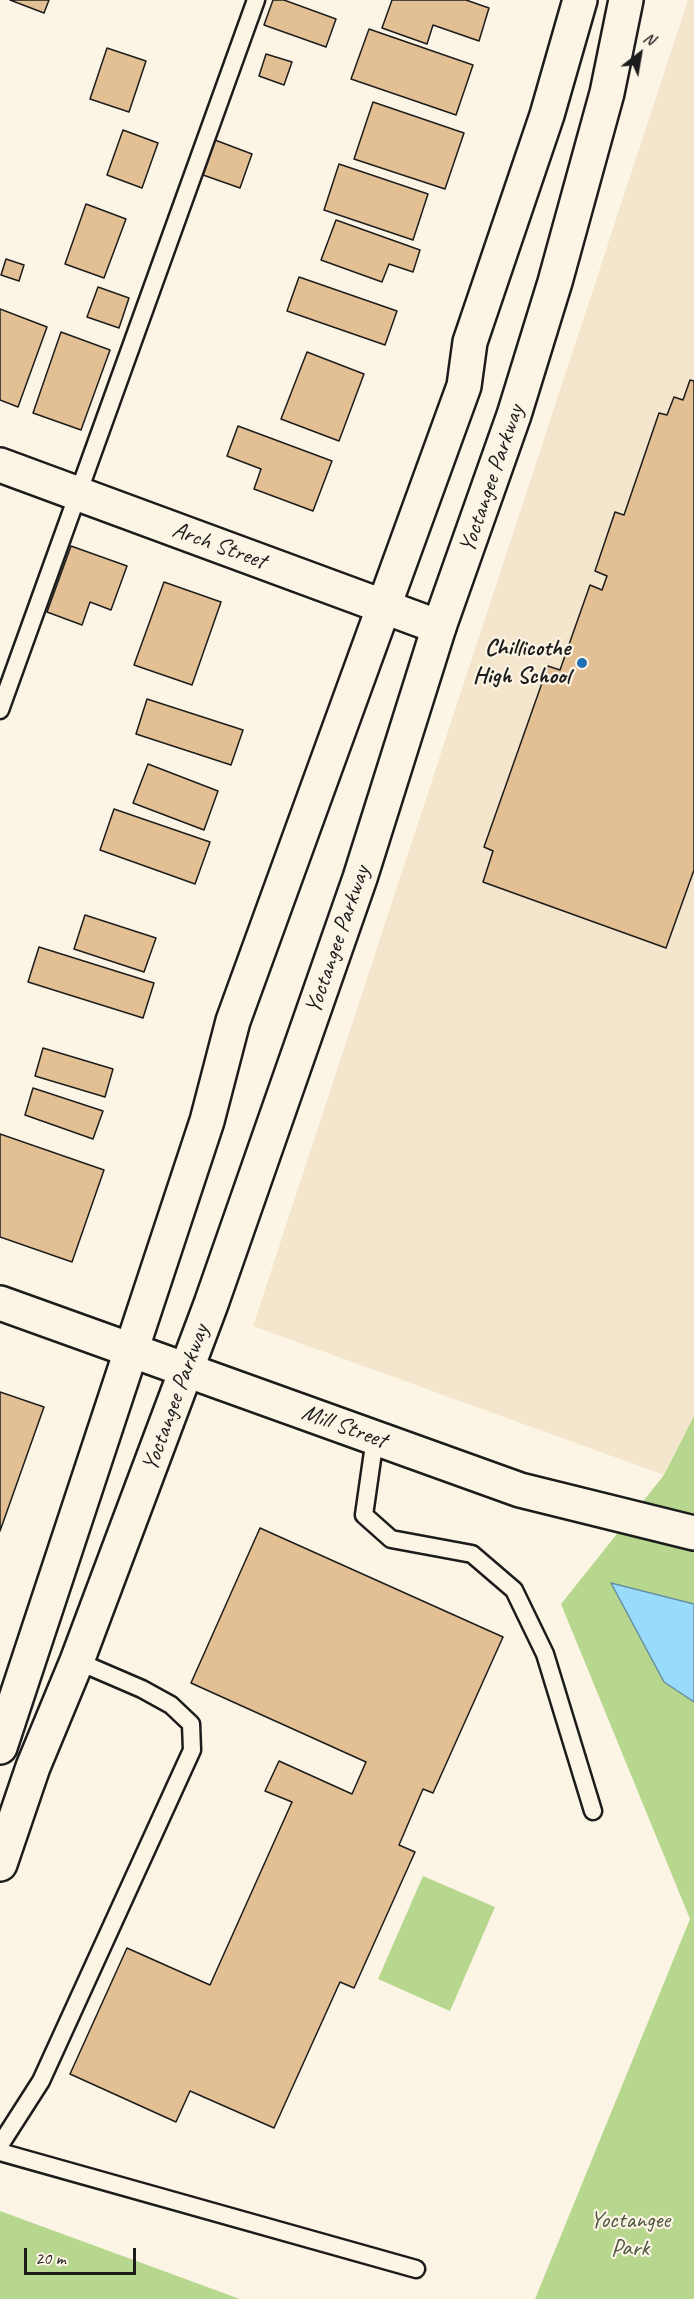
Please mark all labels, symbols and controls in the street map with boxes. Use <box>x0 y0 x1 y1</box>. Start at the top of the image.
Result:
north arrow <box>610 24 670 84</box>
text: N <box>640 27 659 50</box>
street label: Yoctangee Parkway <box>453 401 531 557</box>
street label: Arch Street <box>168 516 270 576</box>
place label: Chillicothe High School <box>473 635 570 691</box>
marker: Chillicothe High School <box>575 656 589 670</box>
street label: Yoctangee Parkway <box>299 862 377 1018</box>
street label: Yoctangee Parkway <box>136 1321 216 1475</box>
street label: Mill Street <box>298 1398 390 1456</box>
park label: Yoctangee Park <box>590 2207 670 2263</box>
scale bar <box>27 2236 140 2274</box>
text: 20 m <box>35 2247 66 2269</box>

